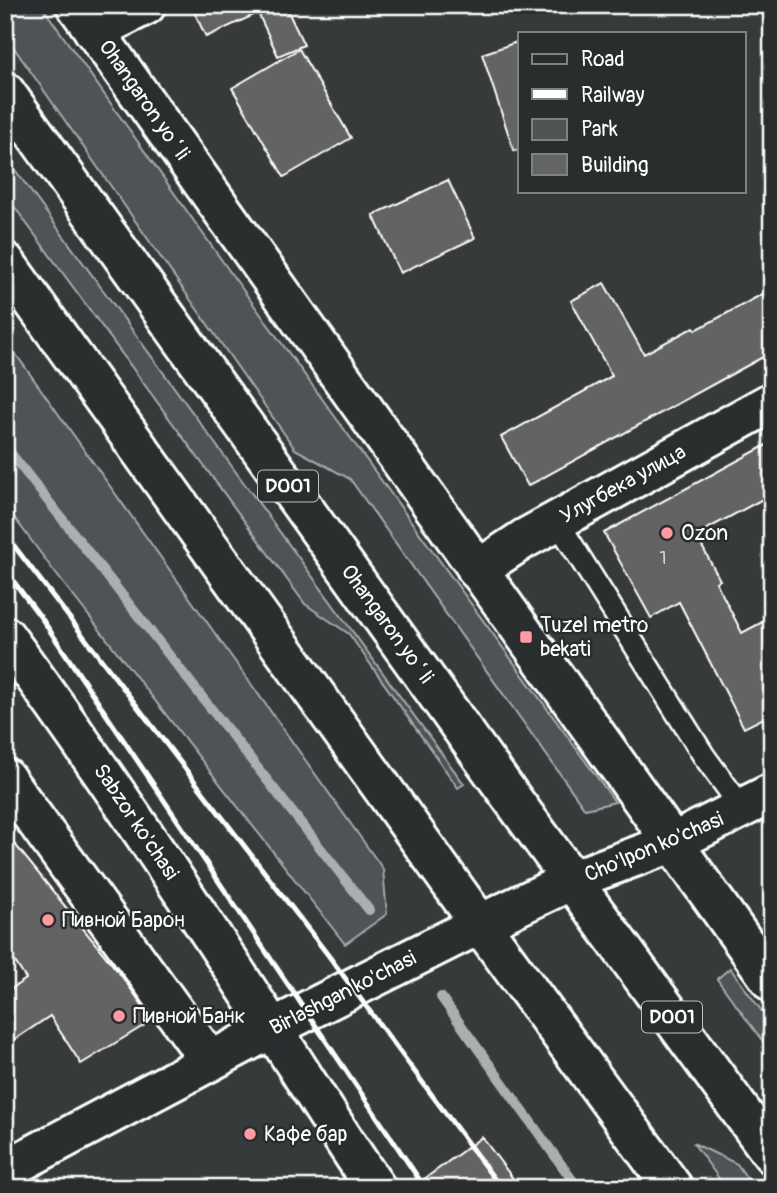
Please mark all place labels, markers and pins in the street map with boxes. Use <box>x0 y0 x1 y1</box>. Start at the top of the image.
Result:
place label: Ozon <box>681 520 728 547</box>
marker: Ozon <box>659 525 675 541</box>
place label: Tuzel metro bekati <box>540 612 648 663</box>
marker: Tuzel metro bekati <box>518 629 534 645</box>
place label: Пивной Барон <box>62 907 185 934</box>
marker: Пивной Барон <box>40 912 56 928</box>
place label: Пивной Банк <box>133 1003 246 1030</box>
marker: Пивной Банк <box>111 1008 127 1024</box>
place label: Кафе бар <box>264 1121 347 1148</box>
marker: Кафе бар <box>242 1126 258 1142</box>

